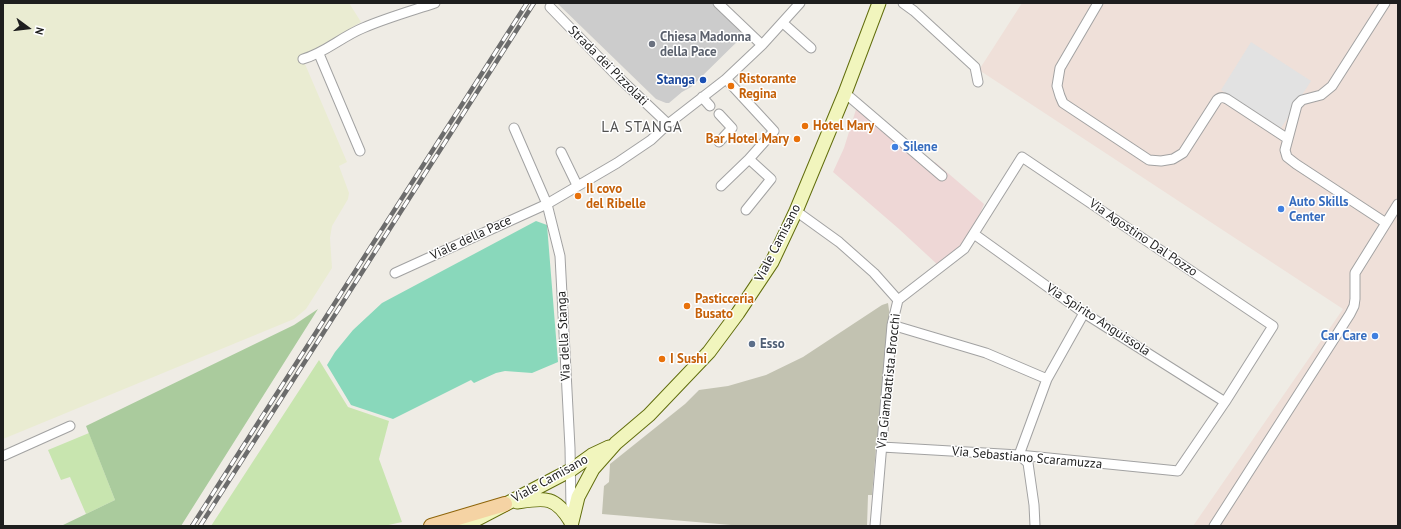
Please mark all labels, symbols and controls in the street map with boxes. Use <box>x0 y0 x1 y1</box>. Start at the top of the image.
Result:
north arrow <box>8 8 48 48</box>
street label: Strada dei Pizzolati <box>565 23 651 109</box>
text: N <box>32 26 47 36</box>
place label: Chiesa Madonna della Pace <box>660 29 751 60</box>
marker: Chiesa Madonna della Pace <box>647 39 657 49</box>
place label: Ristorante Regina <box>739 71 796 102</box>
place label: Stanga <box>657 72 695 88</box>
marker: Stanga <box>698 75 708 85</box>
marker: Ristorante Regina <box>726 81 736 91</box>
place label: Hotel Mary <box>813 118 874 134</box>
district label: LA STANGA <box>601 119 683 137</box>
marker: Hotel Mary <box>800 121 810 131</box>
place label: Bar Hotel Mary <box>706 131 789 147</box>
marker: Bar Hotel Mary <box>792 134 802 144</box>
place label: Silene <box>903 139 938 155</box>
marker: Silene <box>890 142 900 152</box>
place label: Il covo del Ribelle <box>586 181 646 212</box>
marker: Il covo del Ribelle <box>573 191 583 201</box>
place label: Auto Skills Center <box>1289 194 1349 225</box>
street label: Via Agostino Dal Pozzo <box>1086 196 1200 280</box>
street label: Viale Camisano <box>752 202 804 284</box>
marker: Auto Skills Center <box>1276 204 1286 214</box>
street label: Viale della Pace <box>428 212 514 264</box>
street label: Via Spirito Anguissola <box>1043 280 1153 360</box>
street label: Via della Stanga <box>554 291 574 381</box>
place label: Pasticceria Busato <box>695 291 754 322</box>
marker: Pasticceria Busato <box>682 301 692 311</box>
street label: Via Giambattista Brocchi <box>874 313 904 449</box>
place label: Car Care <box>1321 328 1367 344</box>
marker: Car Care <box>1370 331 1380 341</box>
place label: Esso <box>760 336 785 352</box>
marker: Esso <box>747 339 757 349</box>
place label: I Sushi <box>670 351 707 367</box>
marker: I Sushi <box>657 354 667 364</box>
street label: Via Sebastiano Scaramuzza <box>951 444 1103 472</box>
street label: Viale Camisano <box>509 452 591 506</box>

